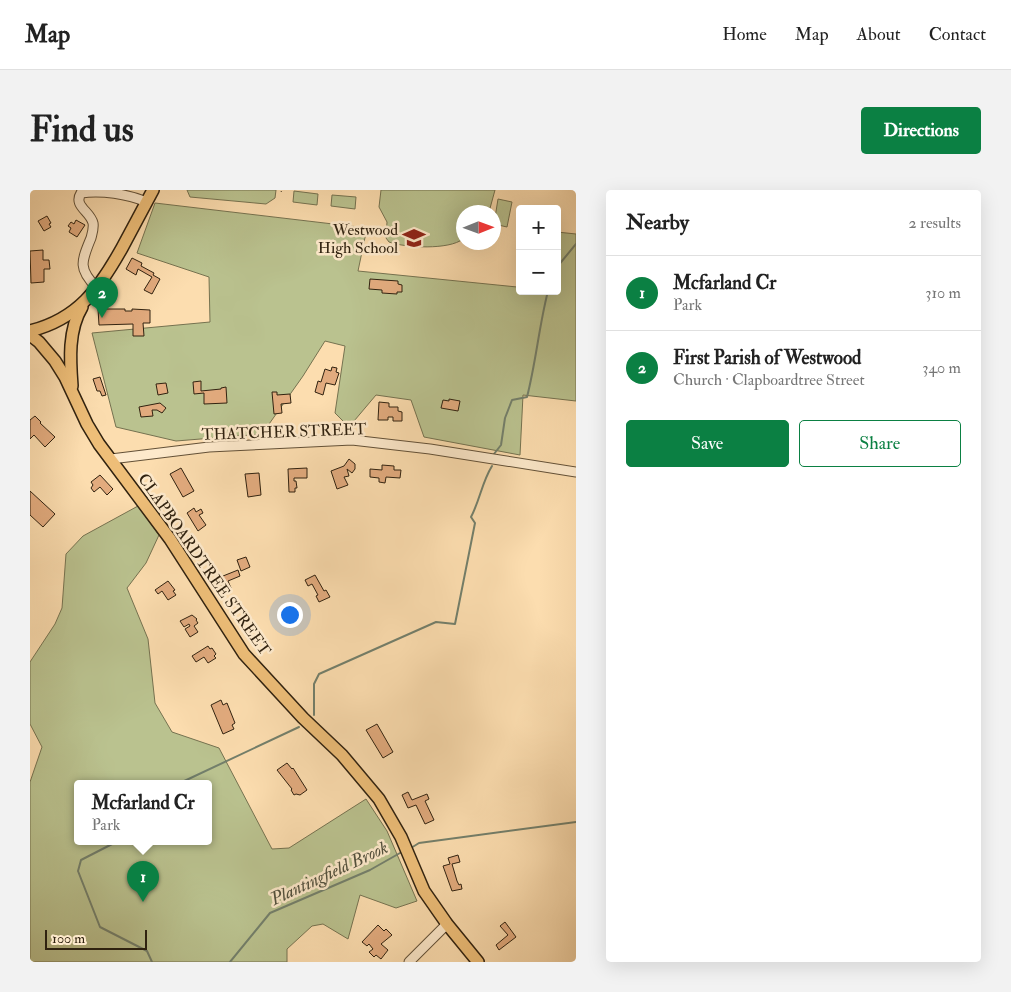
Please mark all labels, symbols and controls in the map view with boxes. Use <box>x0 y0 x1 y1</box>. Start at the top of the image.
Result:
text: Map <box>25 19 70 50</box>
text: Home <box>722 23 767 46</box>
text: Map <box>795 23 829 46</box>
text: About <box>857 23 901 46</box>
text: Contact <box>929 23 986 46</box>
button: Directions <box>861 107 981 154</box>
text: Find us <box>30 108 134 152</box>
north arrow <box>456 205 501 250</box>
map controls <box>516 205 561 295</box>
button: + <box>516 205 561 250</box>
text: Nearby <box>626 209 689 236</box>
text: 2 results <box>908 213 961 233</box>
place label: Westwood High School <box>318 220 398 258</box>
school or university icon: Westwood High School <box>401 225 427 251</box>
button: − <box>516 250 561 295</box>
text: Mcfarland Cr <box>673 271 776 295</box>
pin: 2 <box>86 277 118 318</box>
text: 1 <box>639 283 645 303</box>
text: 310 m <box>925 283 961 303</box>
text: Park <box>673 295 702 315</box>
text: First Parish of Westwood <box>673 346 861 370</box>
text: 2 <box>638 358 646 378</box>
text: 340 m <box>922 358 961 378</box>
text: Church · Clapboardtree Street <box>673 370 865 390</box>
street label: THATCHER STREET <box>201 419 367 445</box>
button: Save <box>626 420 789 467</box>
button: Share <box>799 420 961 467</box>
street label: CLAPBOARDTREE STREET <box>133 470 275 660</box>
your location <box>277 602 303 628</box>
popup <box>74 780 212 845</box>
text: Mcfarland Cr <box>91 791 195 815</box>
text: Park <box>91 815 121 835</box>
water label: Plantingfield Brook <box>266 836 392 911</box>
pin: 1 <box>127 861 159 902</box>
scale bar <box>45 927 148 950</box>
text: 100 m <box>52 930 85 947</box>

